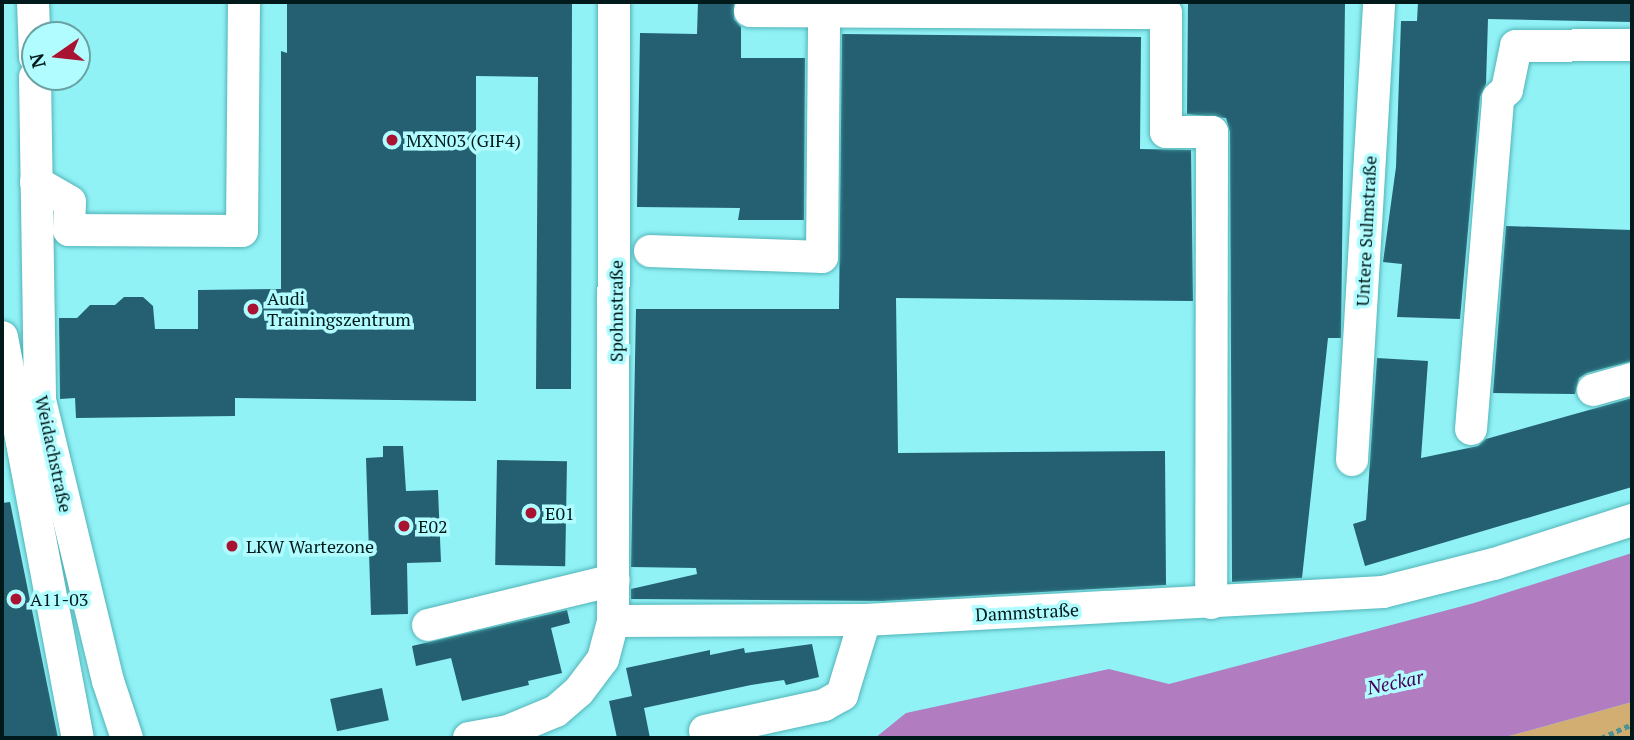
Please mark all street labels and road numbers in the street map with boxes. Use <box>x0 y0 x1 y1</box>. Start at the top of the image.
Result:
street label: Untere Sulmstraße <box>1351 155 1381 307</box>
street label: Spohnstraße <box>605 260 627 362</box>
street label: Weidachstraße <box>31 393 77 515</box>
street label: Dammstraße <box>975 598 1079 626</box>

